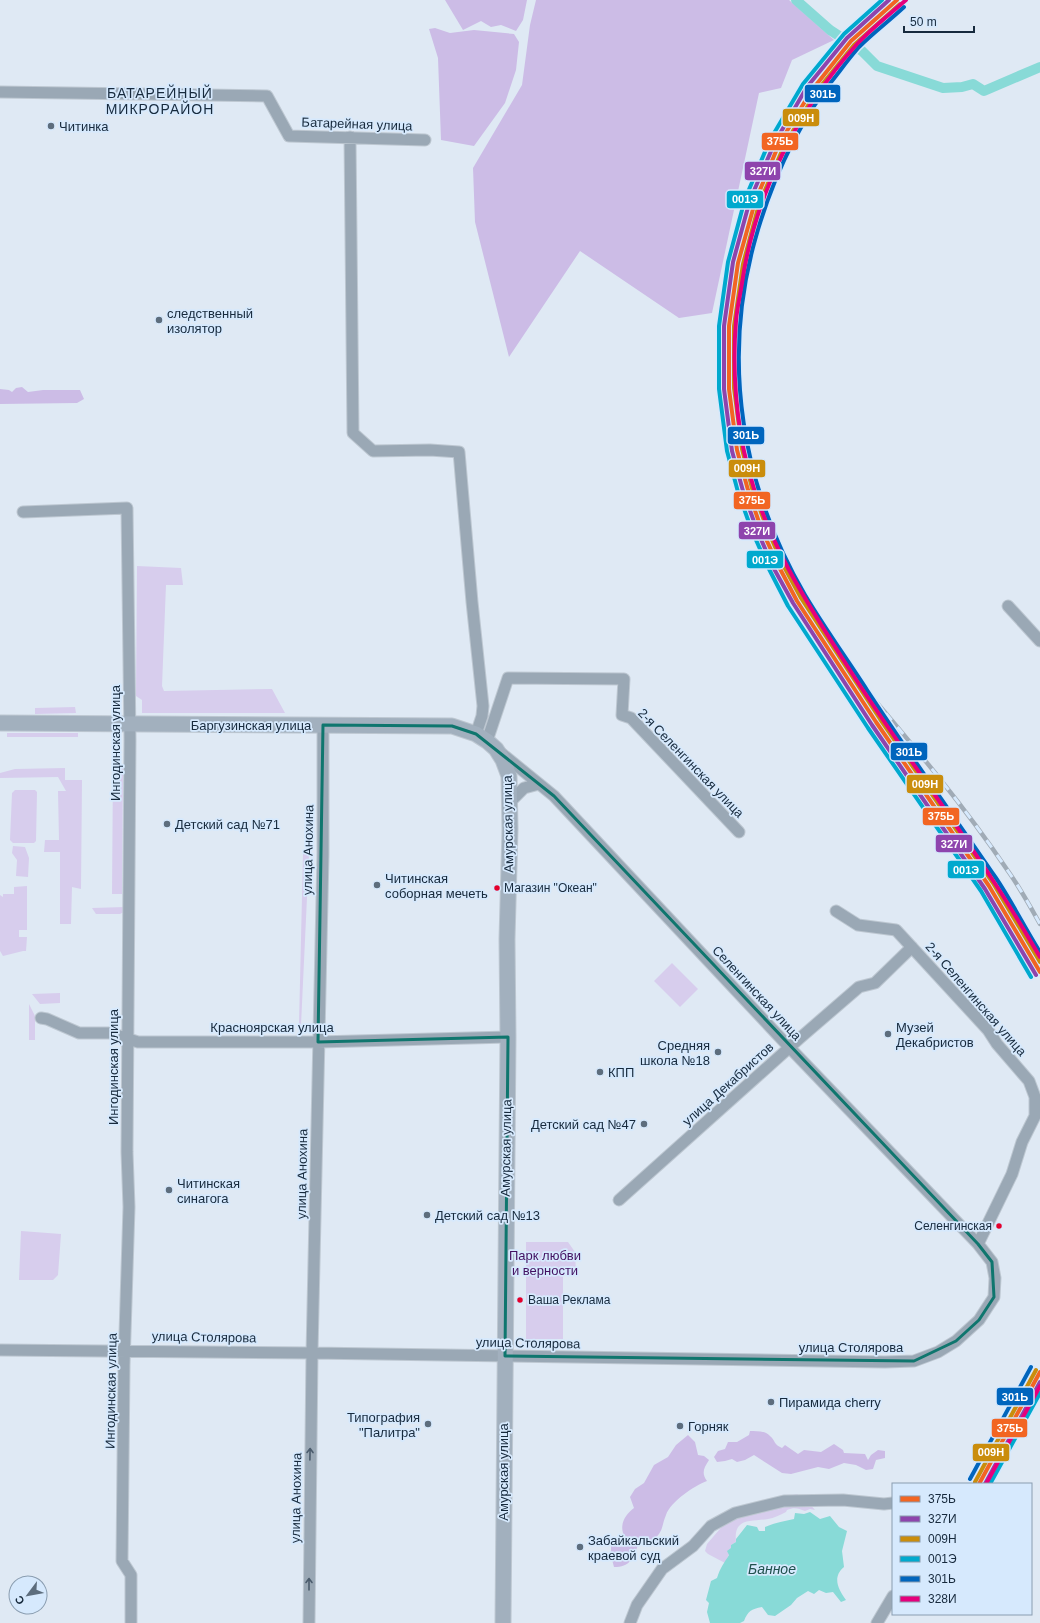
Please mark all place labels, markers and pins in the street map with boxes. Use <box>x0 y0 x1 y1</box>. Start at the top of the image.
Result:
place label: Читинка <box>59 119 109 134</box>
marker: Читинка <box>46 121 56 131</box>
place label: следственный изолятор <box>167 306 253 336</box>
marker: следственный изолятор <box>154 315 164 325</box>
place label: Детский сад №71 <box>175 817 280 832</box>
marker: Детский сад №71 <box>162 819 172 829</box>
place label: Читинская соборная мечеть <box>385 871 488 901</box>
marker: Читинская соборная мечеть <box>372 880 382 890</box>
place label: Магазин "Океан" <box>504 881 597 895</box>
marker: Магазин "Океан" <box>492 883 502 893</box>
place label: Музей Декабристов <box>896 1020 974 1050</box>
marker: Музей Декабристов <box>883 1029 893 1039</box>
place label: Средняя школа №18 <box>640 1038 710 1068</box>
marker: Средняя школа №18 <box>713 1047 723 1057</box>
place label: КПП <box>608 1065 634 1080</box>
marker: КПП <box>595 1067 605 1077</box>
place label: Детский сад №47 <box>531 1117 636 1132</box>
marker: Детский сад №47 <box>639 1119 649 1129</box>
place label: Читинская синагога <box>177 1176 240 1206</box>
marker: Читинская синагога <box>164 1185 174 1195</box>
place label: Детский сад №13 <box>435 1208 540 1223</box>
marker: Детский сад №13 <box>422 1210 432 1220</box>
place label: Селенгинская <box>914 1219 992 1233</box>
marker: Селенгинская <box>994 1221 1004 1231</box>
place label: Ваша Реклама <box>528 1293 611 1307</box>
marker: Ваша Реклама <box>515 1295 525 1305</box>
place label: Пирамида cherry <box>779 1395 881 1410</box>
marker: Пирамида cherry <box>766 1397 776 1407</box>
place label: Типография "Палитра" <box>347 1410 420 1440</box>
marker: Типография "Палитра" <box>423 1419 433 1429</box>
place label: Горняк <box>688 1419 729 1434</box>
marker: Горняк <box>675 1421 685 1431</box>
place label: Забайкальский краевой суд <box>588 1533 679 1563</box>
marker: Забайкальский краевой суд <box>575 1542 585 1552</box>

